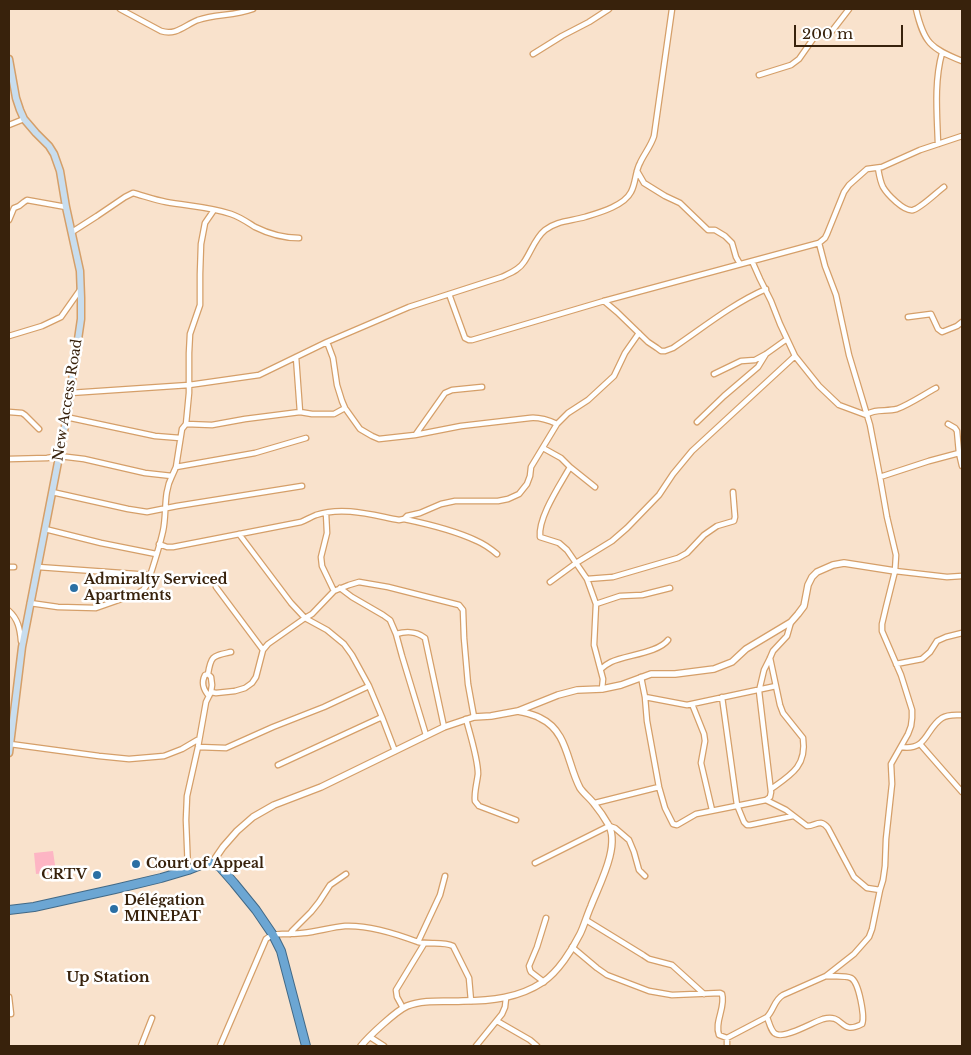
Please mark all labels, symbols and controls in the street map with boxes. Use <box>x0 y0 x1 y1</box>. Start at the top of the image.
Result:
scale bar <box>796 15 905 47</box>
text: 200 m <box>802 24 853 43</box>
street label: New Access Road <box>50 338 86 462</box>
place label: Admiralty Serviced Apartments <box>84 572 227 604</box>
marker: Admiralty Serviced Apartments <box>68 582 80 594</box>
place label: Court of Appeal <box>146 856 264 872</box>
marker: Court of Appeal <box>130 858 142 870</box>
place label: CRTV <box>41 867 87 883</box>
marker: CRTV <box>91 869 103 881</box>
place label: Délégation MINEPAT <box>124 893 205 926</box>
marker: Délégation MINEPAT <box>108 903 120 915</box>
district label: Up Station <box>66 969 150 987</box>

